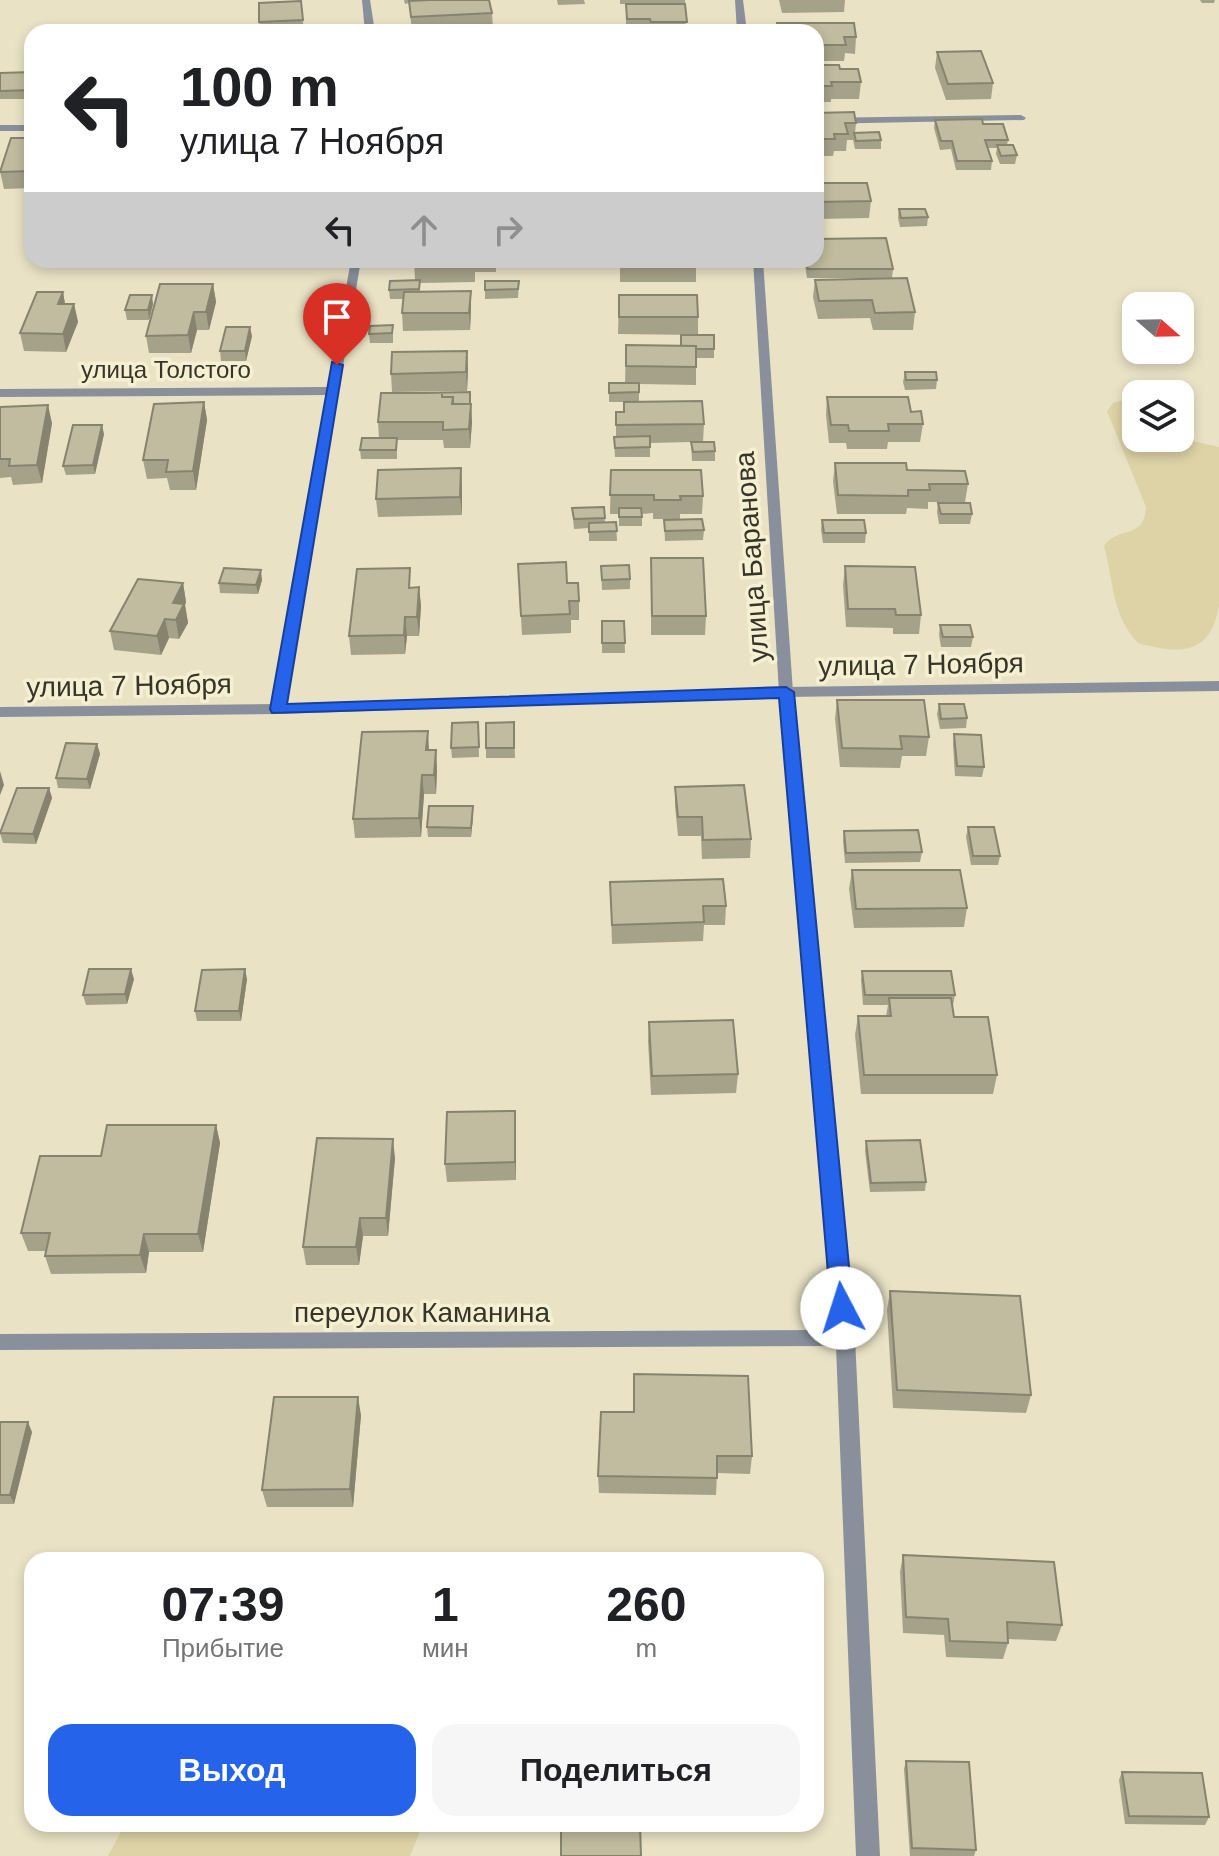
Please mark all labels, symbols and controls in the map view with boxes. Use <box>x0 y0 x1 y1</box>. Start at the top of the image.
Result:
text: 100 m <box>180 55 339 118</box>
icon: left <box>48 56 152 160</box>
text: улица 7 Ноября <box>180 121 444 162</box>
icon: left <box>318 208 362 252</box>
icon: ahead <box>402 208 446 252</box>
icon: right <box>486 208 530 252</box>
pin <box>303 283 371 365</box>
north arrow <box>1122 292 1194 364</box>
map controls <box>1122 292 1194 452</box>
icon: arrive <box>315 295 359 339</box>
street label: улица Толстого <box>81 356 251 383</box>
button: layers <box>1122 380 1194 452</box>
street label: улица Баранова <box>729 450 774 663</box>
street label: улица 7 Ноября <box>818 647 1024 682</box>
street label: улица 7 Ноября <box>26 668 232 703</box>
position arrow <box>800 1266 884 1350</box>
street label: переулок Каманина <box>294 1297 550 1328</box>
text: 07:39 <box>162 1578 284 1631</box>
text: 1 <box>432 1578 459 1631</box>
text: 260 <box>606 1578 686 1631</box>
text: Прибытие <box>162 1633 284 1663</box>
text: мин <box>422 1633 469 1663</box>
text: m <box>636 1633 657 1663</box>
button: Выход <box>48 1724 416 1816</box>
button: Поделиться <box>432 1724 800 1816</box>

